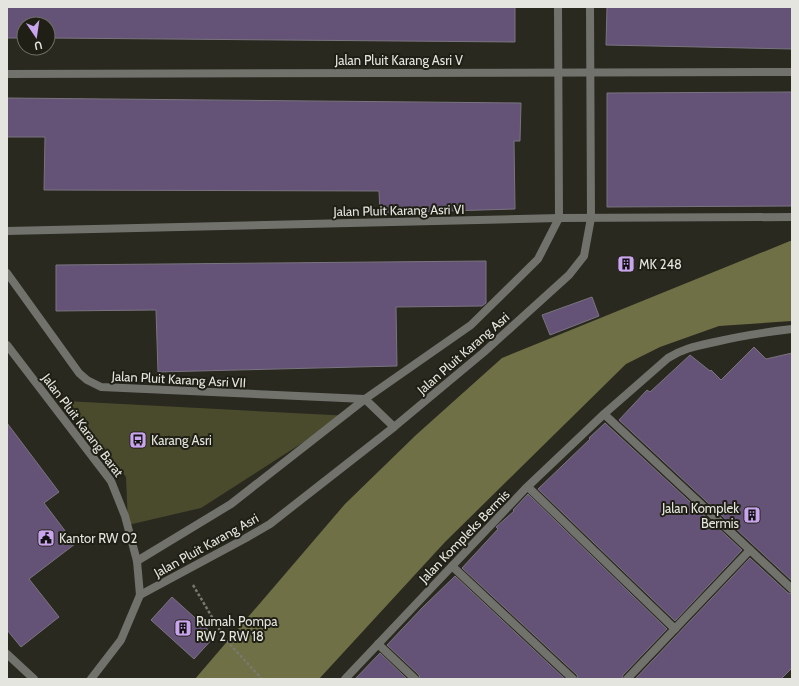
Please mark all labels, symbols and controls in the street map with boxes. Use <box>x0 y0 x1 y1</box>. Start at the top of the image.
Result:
north arrow <box>16 16 56 56</box>
text: U <box>33 38 44 53</box>
street label: Jalan Pluit Karang Asri V <box>334 52 463 68</box>
street label: Jalan Pluit Karang Asri VI <box>332 201 465 219</box>
building icon: MK 248 <box>616 254 636 274</box>
place label: MK 248 <box>639 256 682 272</box>
street label: Jalan Pluit Karang Asri <box>413 309 512 398</box>
street label: Jalan Pluit Karang Asri VII <box>110 367 247 391</box>
street label: Jalan Pluit Karang Barat <box>38 369 127 480</box>
bus stop icon: Karang Asri <box>128 430 148 450</box>
place label: Karang Asri <box>151 432 212 448</box>
street label: Jalan Kompleks Bermis <box>415 486 513 587</box>
place label: Jalan Komplek Bermis <box>661 500 740 531</box>
building icon: Jalan Komplek Bermis <box>742 505 762 525</box>
street label: Jalan Pluit Karang Asri <box>150 510 261 581</box>
public building icon: Kantor RW 02 <box>36 528 56 548</box>
place label: Kantor RW 02 <box>59 530 137 546</box>
place label: Rumah Pompa RW 2 RW 18 <box>196 613 278 644</box>
building icon: Rumah Pompa RW 2 RW 18 <box>173 618 193 638</box>

